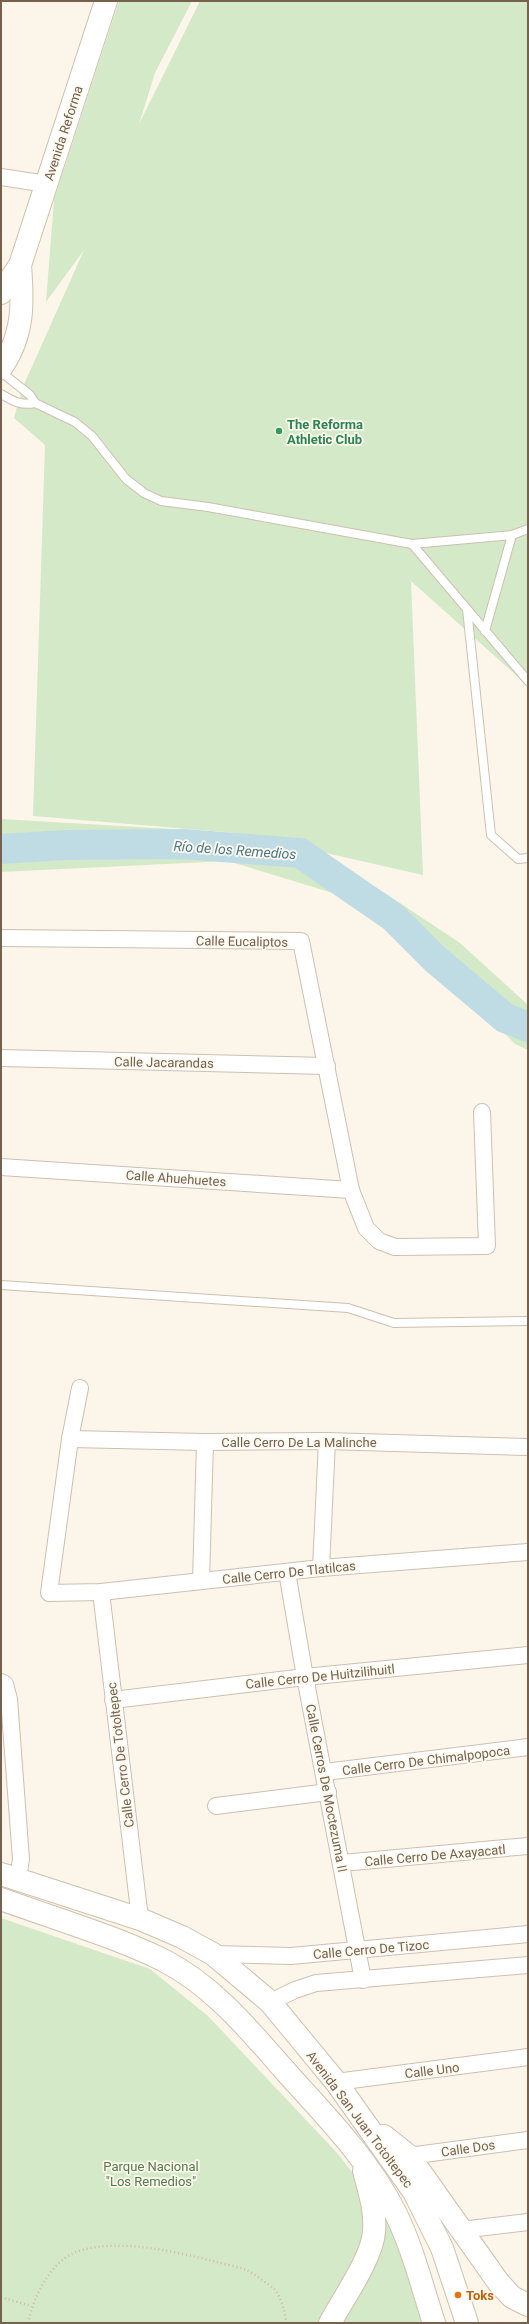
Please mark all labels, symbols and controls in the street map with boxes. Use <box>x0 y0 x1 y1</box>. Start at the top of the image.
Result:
street label: Avenida Reforma <box>41 84 86 183</box>
place label: The Reforma Athletic Club <box>287 417 363 447</box>
marker: The Reforma Athletic Club <box>274 426 284 436</box>
water label: Río de los Remedios <box>173 838 297 862</box>
street label: Calle Eucaliptos <box>196 933 288 950</box>
street label: Calle Jacarandas <box>114 1054 214 1071</box>
street label: Calle Ahuehuetes <box>125 1168 227 1190</box>
street label: Calle Cerro De La Malinche <box>221 1435 377 1450</box>
street label: Calle Cerro De Tlatilcas <box>222 1558 357 1587</box>
street label: Calle Cerro De Huitzilihuitl <box>245 1661 395 1692</box>
street label: Calle Cerro De Totoltepec <box>104 1681 137 1829</box>
street label: Calle Cerros De Moctezuma II <box>303 1703 350 1874</box>
street label: Calle Cerro De Chimalpopoca <box>341 1743 511 1778</box>
street label: Calle Cerro De Axayacatl <box>364 1842 506 1869</box>
street label: Calle Cerro De Tizoc <box>312 1937 430 1962</box>
street label: Avenida San Juan Totoltepec <box>303 2048 416 2191</box>
street label: Calle Uno <box>404 2060 460 2081</box>
street label: Calle Dos <box>440 2137 496 2160</box>
park label: Parque Nacional "Los Remedios" <box>103 2159 199 2189</box>
place label: Toks <box>466 2288 494 2303</box>
marker: Toks <box>453 2290 463 2300</box>

